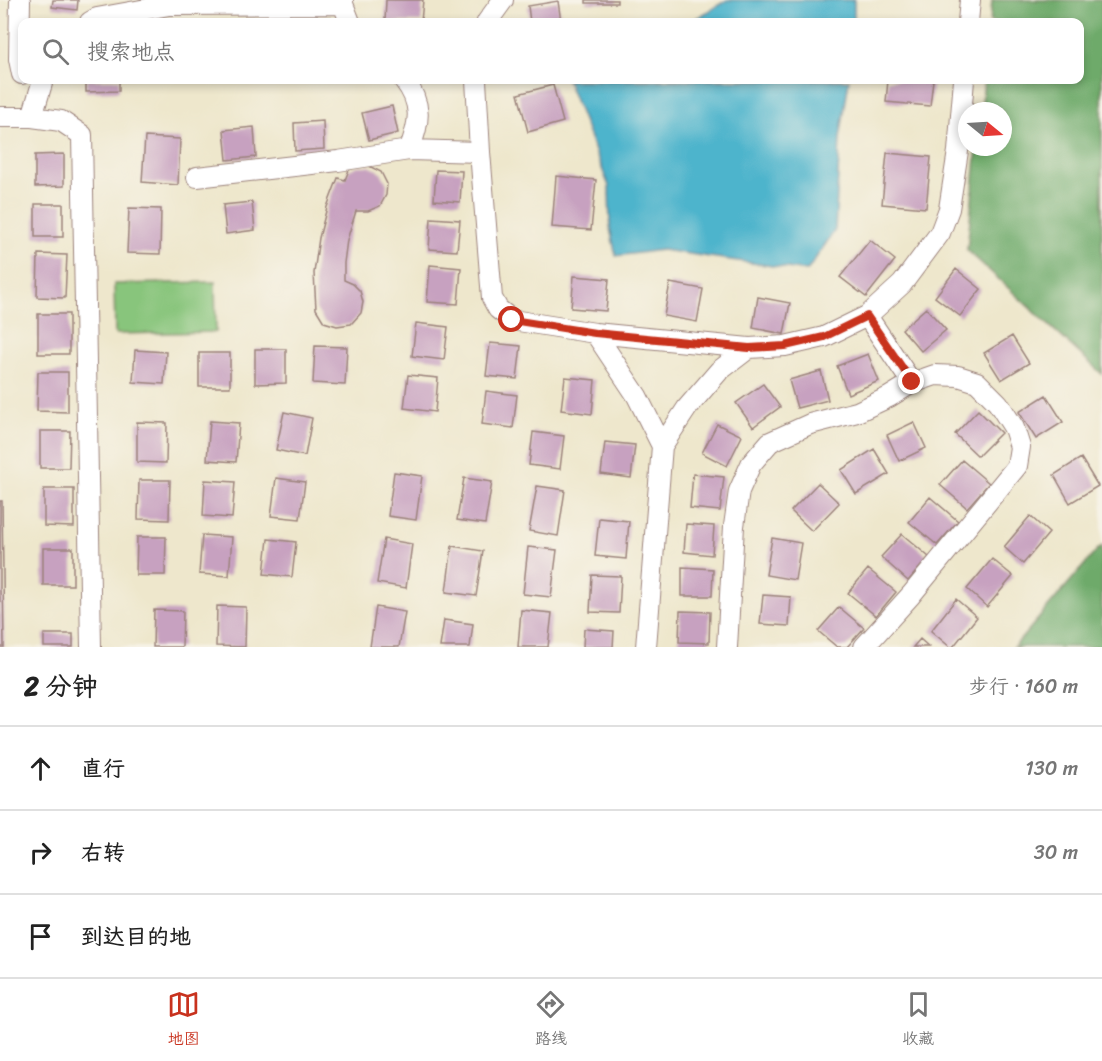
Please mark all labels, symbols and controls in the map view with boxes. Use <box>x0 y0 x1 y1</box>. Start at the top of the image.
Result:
search box <box>18 18 1084 84</box>
text: 搜索地点 <box>87 32 175 71</box>
icon: search <box>39 35 72 68</box>
north arrow <box>958 102 1012 156</box>
route start <box>498 306 524 332</box>
route end <box>898 368 924 394</box>
text: 2 分钟 <box>24 663 98 709</box>
text: 步行 · 160 m <box>969 669 1078 704</box>
text: 直行 <box>81 749 125 788</box>
text: 130 m <box>1025 751 1078 786</box>
icon: ahead <box>24 752 57 785</box>
text: 右转 <box>81 833 125 872</box>
text: 30 m <box>1034 835 1078 870</box>
icon: right <box>24 836 57 869</box>
text: 到达目的地 <box>81 917 191 956</box>
icon: arrive <box>24 920 57 953</box>
tab: 地图 <box>167 988 200 1053</box>
tab: 路线 <box>534 988 567 1053</box>
tab: 收藏 <box>902 988 935 1053</box>

